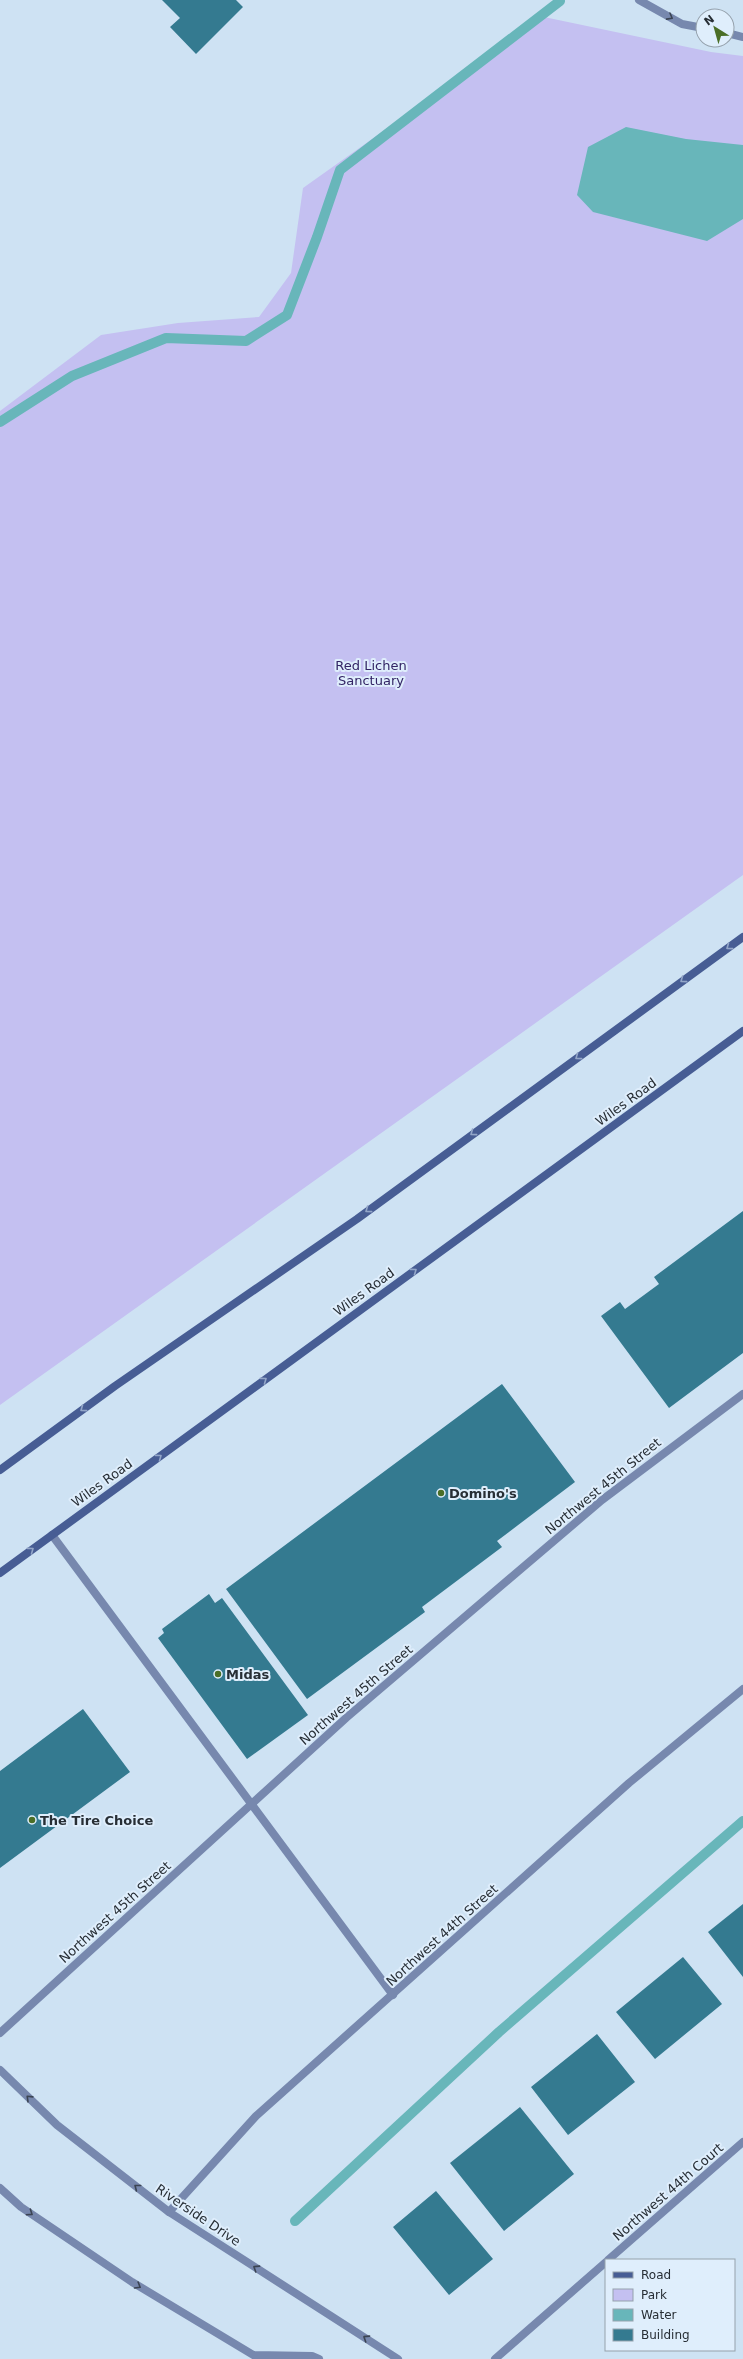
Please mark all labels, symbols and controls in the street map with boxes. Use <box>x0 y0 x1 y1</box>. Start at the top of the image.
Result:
north arrow <box>695 8 735 48</box>
one-way arrow <box>666 12 673 20</box>
text: N <box>702 12 717 28</box>
park label: Red Lichen Sanctuary <box>335 658 407 688</box>
one-way arrow <box>726 942 733 950</box>
one-way arrow <box>681 975 688 982</box>
one-way arrow <box>576 1052 583 1059</box>
street label: Wiles Road <box>593 1075 659 1129</box>
one-way arrow <box>471 1128 478 1135</box>
one-way arrow <box>366 1205 373 1212</box>
street label: Wiles Road <box>331 1265 397 1319</box>
one-way arrow <box>410 1269 417 1276</box>
one-way arrow <box>260 1377 267 1385</box>
one-way arrow <box>81 1404 88 1411</box>
street label: Northwest 45th Street <box>542 1435 664 1537</box>
one-way arrow <box>155 1454 162 1462</box>
street label: Wiles Road <box>69 1456 135 1510</box>
place label: Domino's <box>449 1486 517 1501</box>
marker: Domino's <box>436 1488 446 1498</box>
one-way arrow <box>27 1548 34 1555</box>
street label: Northwest 45th Street <box>297 1642 415 1748</box>
place label: Midas <box>226 1667 269 1682</box>
marker: Midas <box>213 1669 223 1679</box>
place label: The Tire Choice <box>40 1813 153 1828</box>
marker: The Tire Choice <box>27 1815 37 1825</box>
street label: Northwest 45th Street <box>56 1858 174 1966</box>
street label: Northwest 44th Street <box>383 1881 501 1989</box>
one-way arrow <box>26 2095 34 2103</box>
street label: Northwest 44th Court <box>610 2140 726 2244</box>
street label: Riverside Drive <box>153 2181 243 2249</box>
one-way arrow <box>135 2185 142 2192</box>
one-way arrow <box>26 2208 33 2216</box>
legend <box>605 2259 735 2351</box>
one-way arrow <box>253 2265 260 2272</box>
text: Road <box>641 2268 671 2282</box>
one-way arrow <box>134 2281 141 2288</box>
text: Park <box>641 2288 667 2302</box>
text: Water <box>641 2308 677 2322</box>
text: Building <box>641 2328 690 2342</box>
one-way arrow <box>363 2335 370 2343</box>

